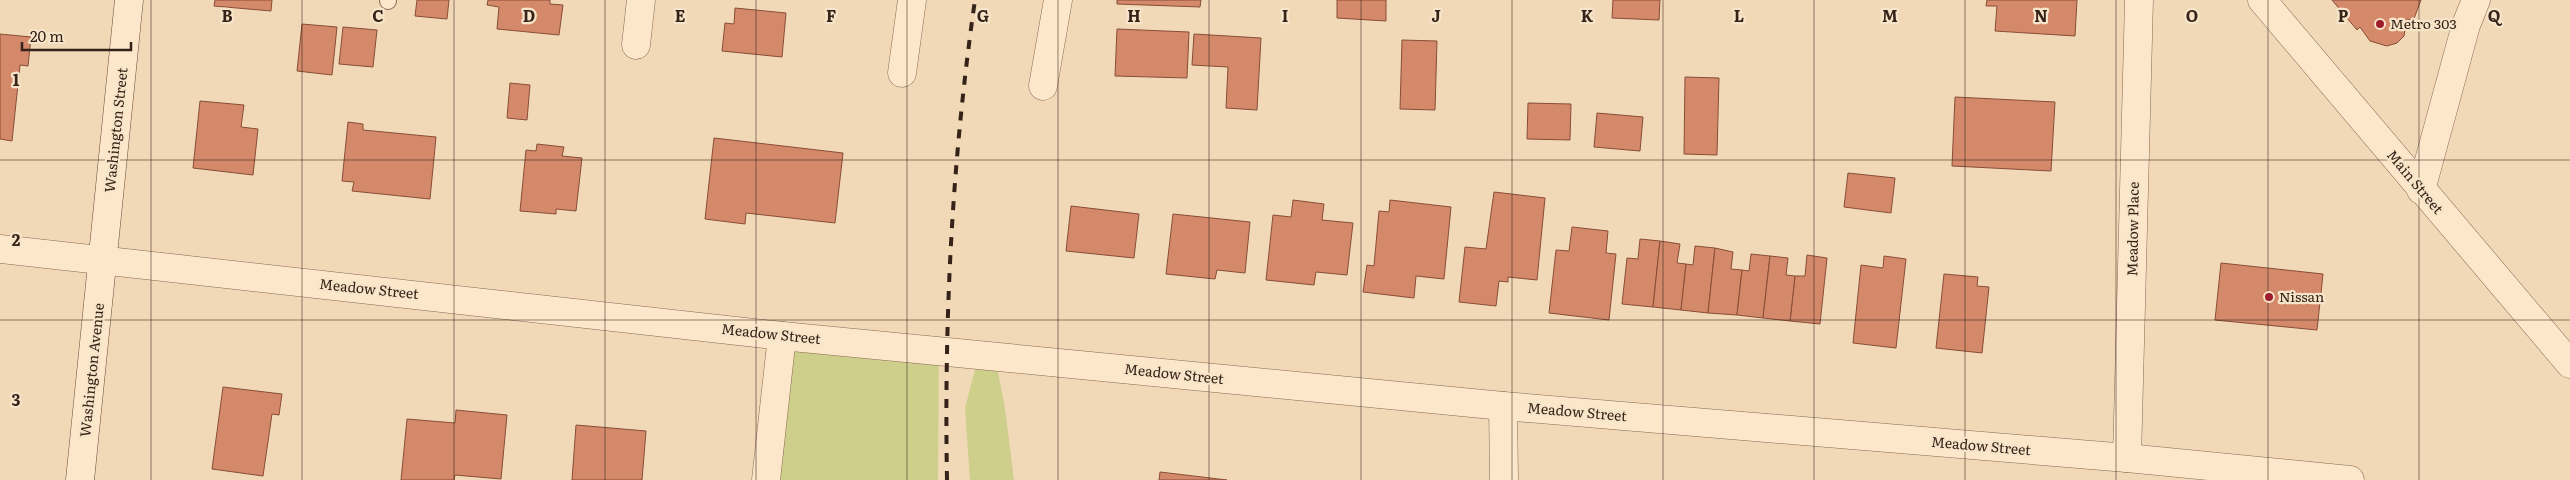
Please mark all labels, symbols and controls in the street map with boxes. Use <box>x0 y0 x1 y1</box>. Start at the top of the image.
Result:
text: B <box>221 3 233 27</box>
text: C <box>372 3 384 27</box>
text: D <box>523 3 535 27</box>
text: E <box>675 3 686 27</box>
text: F <box>826 3 836 27</box>
text: G <box>977 3 989 27</box>
text: H <box>1127 3 1141 27</box>
text: I <box>1282 3 1288 27</box>
text: J <box>1431 3 1441 27</box>
text: K <box>1581 3 1594 27</box>
text: L <box>1734 3 1744 27</box>
text: M <box>1882 3 1898 27</box>
text: N <box>2034 3 2048 27</box>
text: O <box>2186 3 2198 27</box>
text: P <box>2338 3 2349 27</box>
text: Q <box>2488 3 2503 27</box>
place label: Metro 303 <box>2390 13 2457 33</box>
marker: Metro 303 <box>2374 18 2386 30</box>
scale bar <box>22 20 131 52</box>
text: 20 m <box>30 24 64 47</box>
street label: Washington Street <box>98 66 132 193</box>
text: 1 <box>13 67 20 91</box>
street label: Main Street <box>2383 145 2449 218</box>
street label: Meadow Place <box>2121 182 2143 276</box>
text: 2 <box>12 227 21 251</box>
street label: Meadow Street <box>318 273 420 303</box>
place label: Nissan <box>2279 286 2324 306</box>
marker: Nissan <box>2263 291 2275 303</box>
street label: Washington Avenue <box>74 302 108 438</box>
street label: Meadow Street <box>720 318 822 348</box>
street label: Meadow Street <box>1123 358 1225 388</box>
text: 3 <box>12 387 21 411</box>
street label: Meadow Street <box>1526 397 1628 425</box>
street label: Meadow Street <box>1930 431 2032 459</box>

